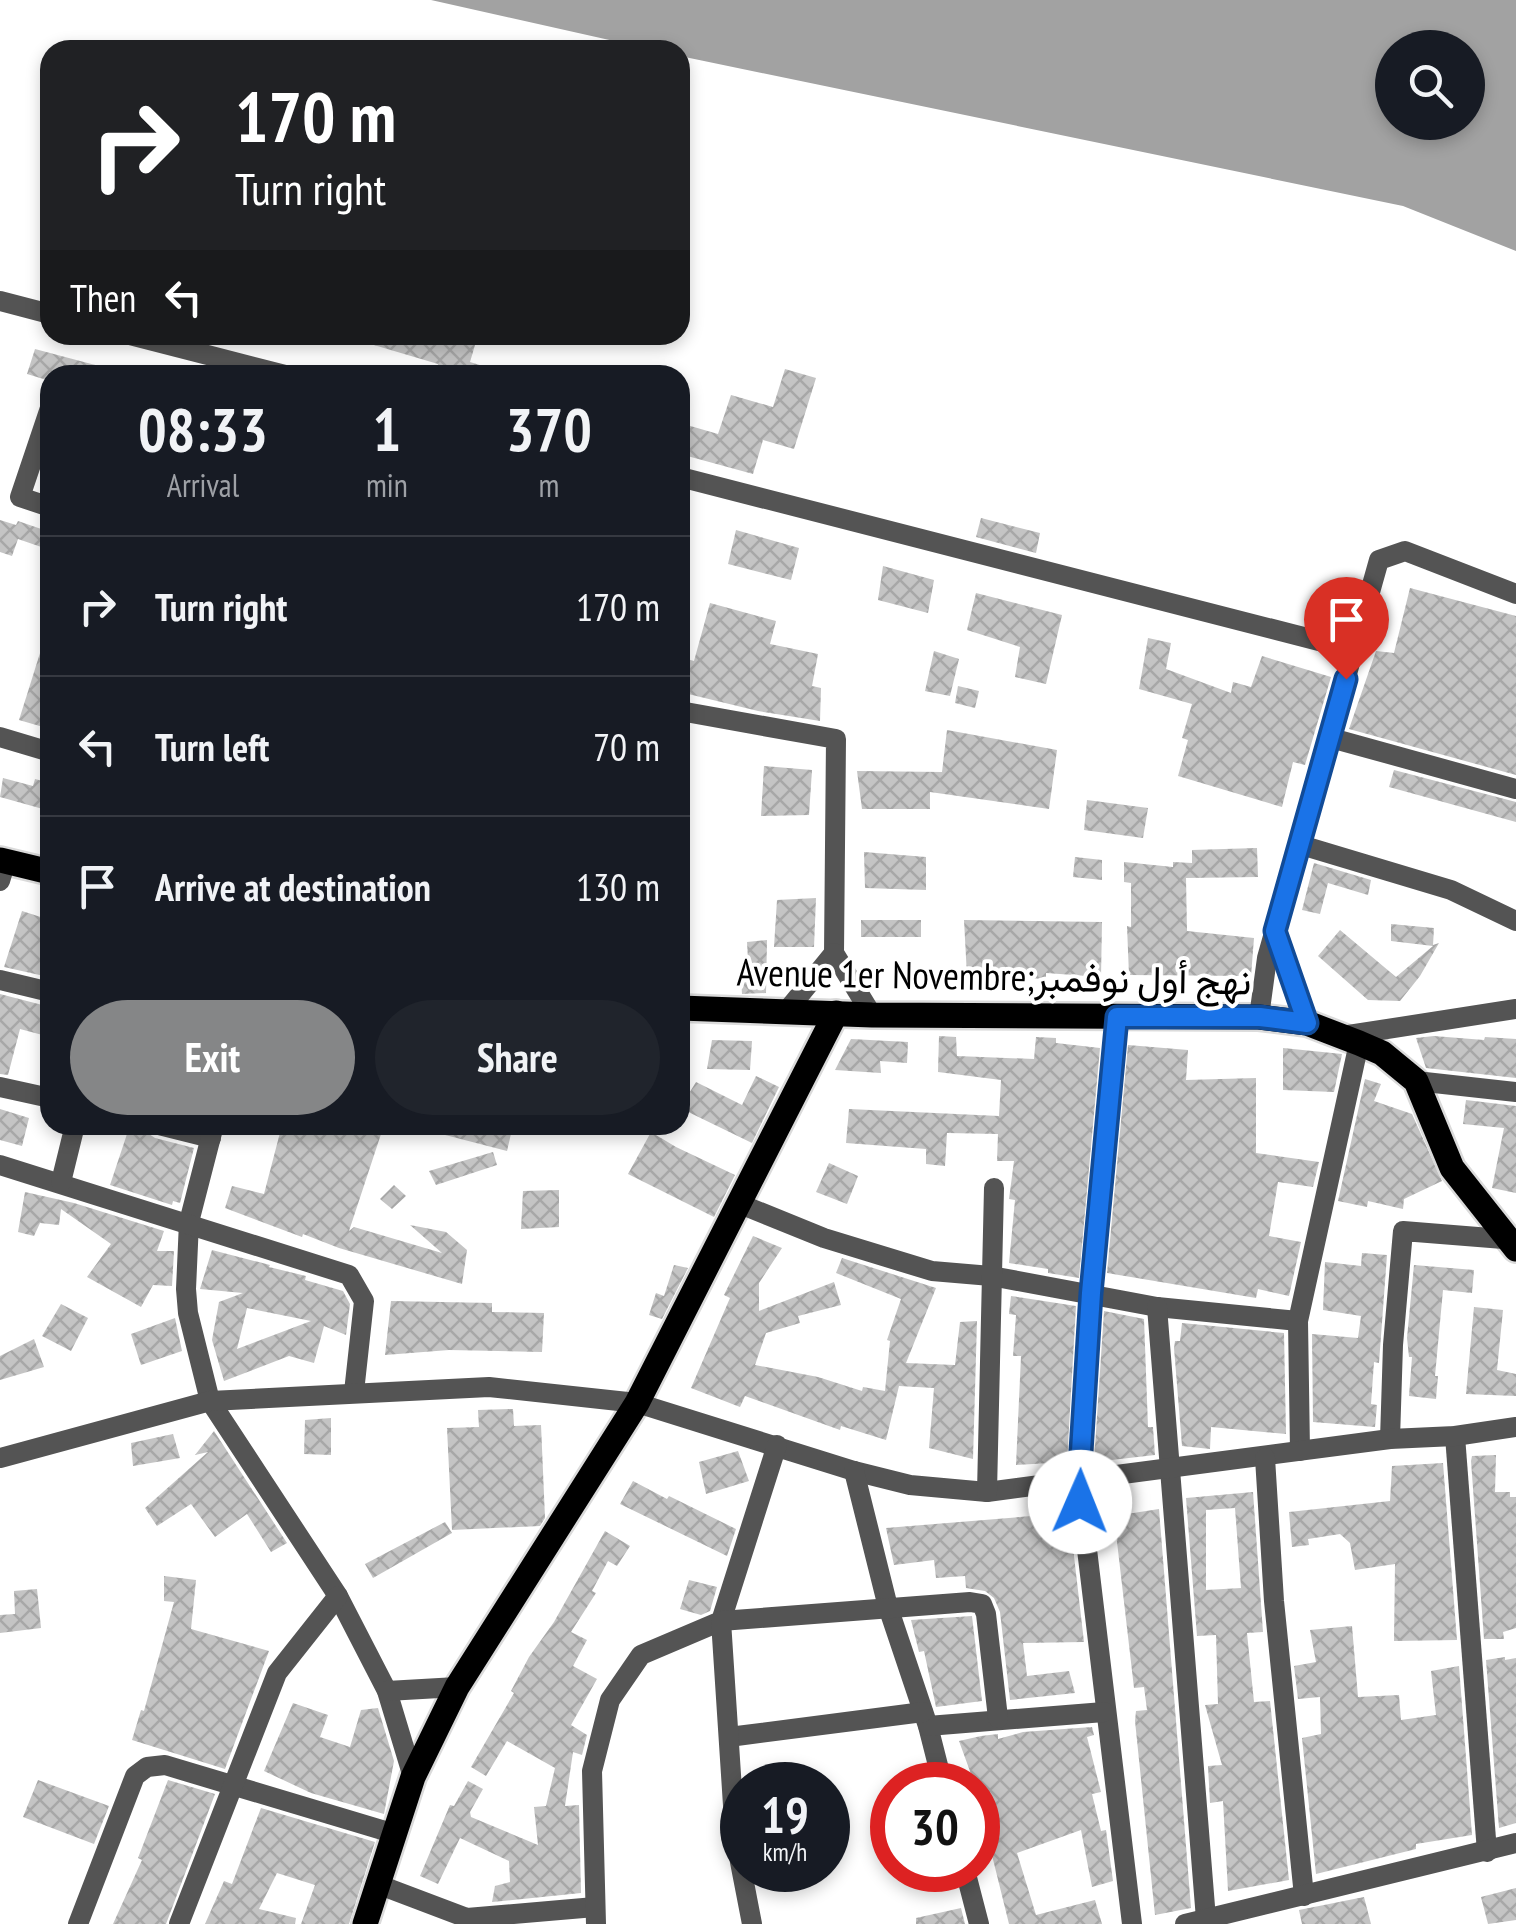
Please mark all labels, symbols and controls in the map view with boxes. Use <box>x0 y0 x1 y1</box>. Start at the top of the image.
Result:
map controls <box>1375 30 1485 140</box>
button: search <box>1375 30 1485 140</box>
text: 170 m <box>235 71 396 161</box>
icon: right <box>70 80 200 210</box>
text: Turn right <box>235 159 386 217</box>
icon: left <box>156 270 211 325</box>
text: Then <box>70 273 136 322</box>
text: 08:33 <box>138 390 268 468</box>
text: 1 <box>373 390 401 468</box>
text: 370 <box>506 390 592 468</box>
text: Arrival <box>167 464 239 506</box>
text: min <box>366 464 408 506</box>
text: m <box>538 464 559 506</box>
pin <box>1304 577 1389 680</box>
icon: right <box>70 579 125 634</box>
text: Turn right <box>155 582 287 631</box>
text: 170 m <box>576 582 660 631</box>
icon: arrive <box>1319 592 1374 647</box>
icon: left <box>70 719 125 774</box>
text: Turn left <box>155 722 269 771</box>
text: 70 m <box>593 722 660 771</box>
icon: arrive <box>70 859 125 914</box>
text: Arrive at destination <box>155 862 431 911</box>
text: 130 m <box>576 862 660 911</box>
street label: Avenue 1er Novembre;نهج أول نوفمبر <box>736 947 1252 1007</box>
button: Exit <box>70 1000 355 1115</box>
button: Share <box>375 1000 660 1115</box>
position arrow <box>1028 1450 1132 1554</box>
speed limit sign: 30 <box>870 1762 1000 1892</box>
text: 19 <box>761 1782 809 1847</box>
text: km/h <box>763 1836 807 1868</box>

